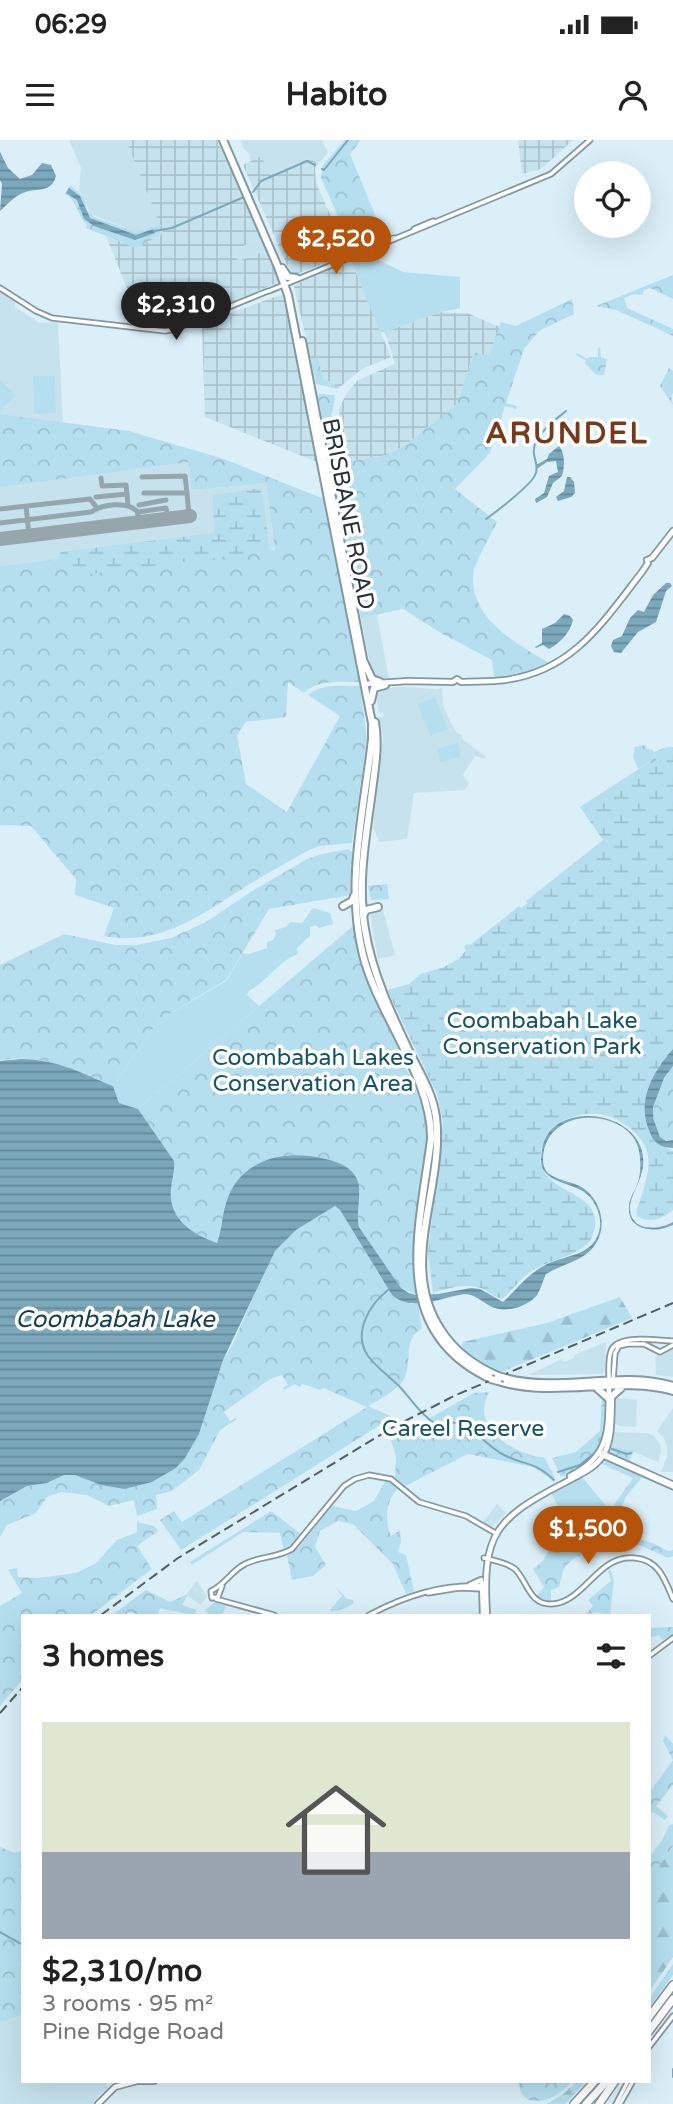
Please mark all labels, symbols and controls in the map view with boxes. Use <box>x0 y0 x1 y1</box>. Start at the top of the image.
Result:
text: 06:29 <box>35 9 107 40</box>
icon: menu <box>21 76 59 114</box>
text: Habito <box>286 76 387 114</box>
icon: person <box>614 76 652 114</box>
map controls <box>574 161 651 238</box>
button: locate <box>574 161 651 238</box>
pin: $2,520 <box>279 216 393 276</box>
text: $2,520 <box>297 225 375 253</box>
pin: $2,310 <box>119 282 233 342</box>
text: $2,310 <box>137 291 215 319</box>
district label: ARUNDEL <box>485 415 649 452</box>
street label: BRISBANE ROAD <box>316 416 380 612</box>
park label: Coombabah Lake Conservation Park <box>443 1007 641 1061</box>
park label: Coombabah Lakes Conservation Area <box>212 1044 414 1098</box>
water label: Coombabah Lake <box>15 1305 216 1334</box>
park label: Careel Reserve <box>382 1415 544 1443</box>
pin: $1,500 <box>531 1506 645 1566</box>
text: $1,500 <box>549 1515 627 1543</box>
icon: filters <box>592 1637 630 1675</box>
text: 3 homes <box>42 1638 164 1675</box>
icon: home <box>273 1767 399 1893</box>
text: $2,310/mo <box>42 1953 202 1990</box>
text: 3 rooms · 95 m² <box>42 1990 213 2018</box>
text: Pine Ridge Road <box>42 2018 224 2046</box>

